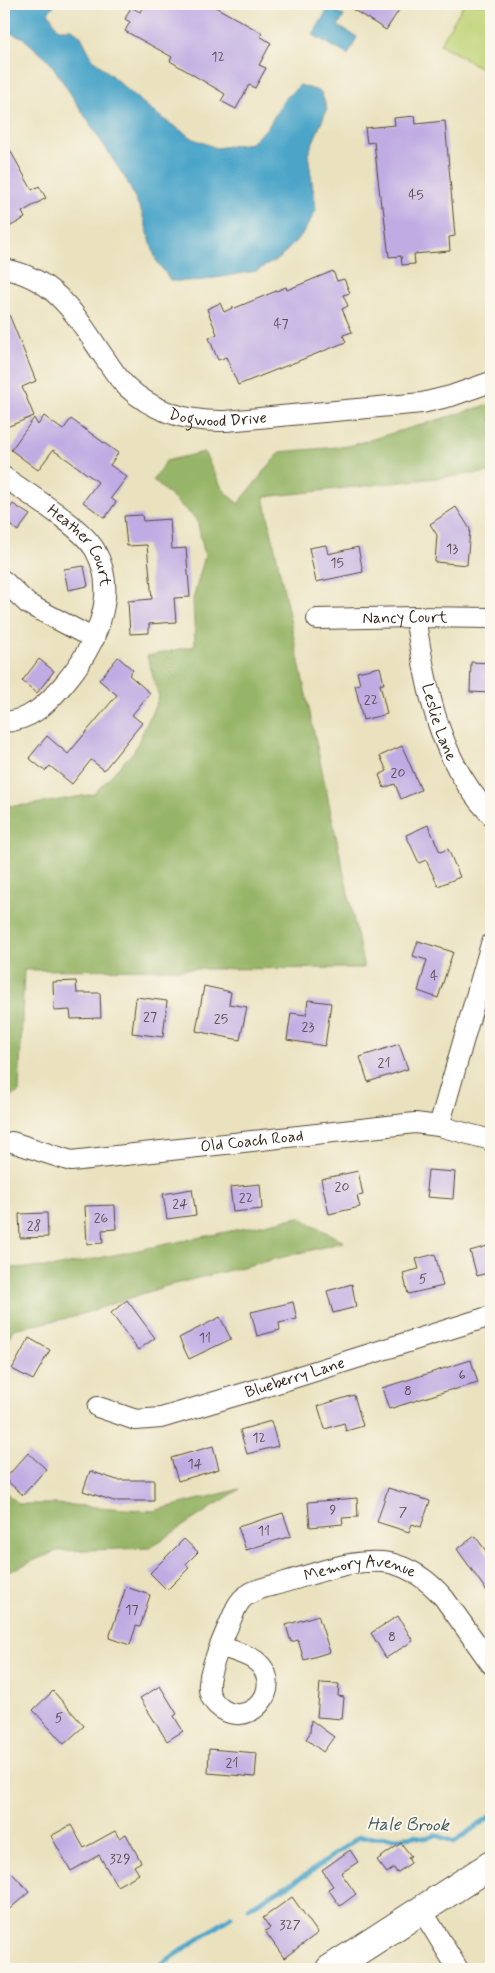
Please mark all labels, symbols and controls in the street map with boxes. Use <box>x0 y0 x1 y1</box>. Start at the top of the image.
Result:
house number: 12 <box>211 48 225 66</box>
house number: 45 <box>408 186 424 204</box>
house number: 47 <box>273 315 289 333</box>
street label: Dogwood Drive <box>166 403 268 432</box>
street label: Heather Court <box>43 499 116 588</box>
house number: 13 <box>446 540 458 558</box>
house number: 15 <box>330 554 344 572</box>
street label: Nancy Court <box>362 606 448 629</box>
street label: Leslie Lane <box>417 681 462 765</box>
house number: 22 <box>364 691 378 709</box>
house number: 20 <box>391 764 405 782</box>
house number: 4 <box>430 967 438 985</box>
house number: 27 <box>143 1008 157 1026</box>
house number: 25 <box>214 1010 228 1028</box>
house number: 23 <box>302 1018 314 1036</box>
house number: 21 <box>378 1054 390 1072</box>
street label: Old Coach Road <box>199 1125 305 1157</box>
house number: 20 <box>335 1178 349 1196</box>
house number: 22 <box>239 1189 253 1207</box>
house number: 24 <box>172 1195 188 1213</box>
house number: 26 <box>94 1209 109 1227</box>
house number: 28 <box>27 1217 41 1235</box>
house number: 5 <box>419 1270 427 1288</box>
house number: 11 <box>199 1329 211 1347</box>
street label: Blueberry Lane <box>242 1352 347 1403</box>
house number: 6 <box>458 1366 466 1384</box>
house number: 8 <box>404 1382 412 1400</box>
house number: 12 <box>252 1429 266 1447</box>
house number: 14 <box>188 1455 203 1473</box>
house number: 9 <box>330 1501 337 1519</box>
house number: 7 <box>399 1503 408 1521</box>
house number: 11 <box>258 1522 270 1540</box>
street label: Memory Avenue <box>301 1551 421 1586</box>
house number: 17 <box>125 1601 139 1619</box>
house number: 8 <box>388 1628 396 1646</box>
house number: 5 <box>55 1709 63 1727</box>
house number: 21 <box>226 1754 238 1772</box>
water label: Hale Brook <box>367 1812 450 1838</box>
house number: 329 <box>109 1850 131 1868</box>
house number: 327 <box>279 1916 301 1934</box>

